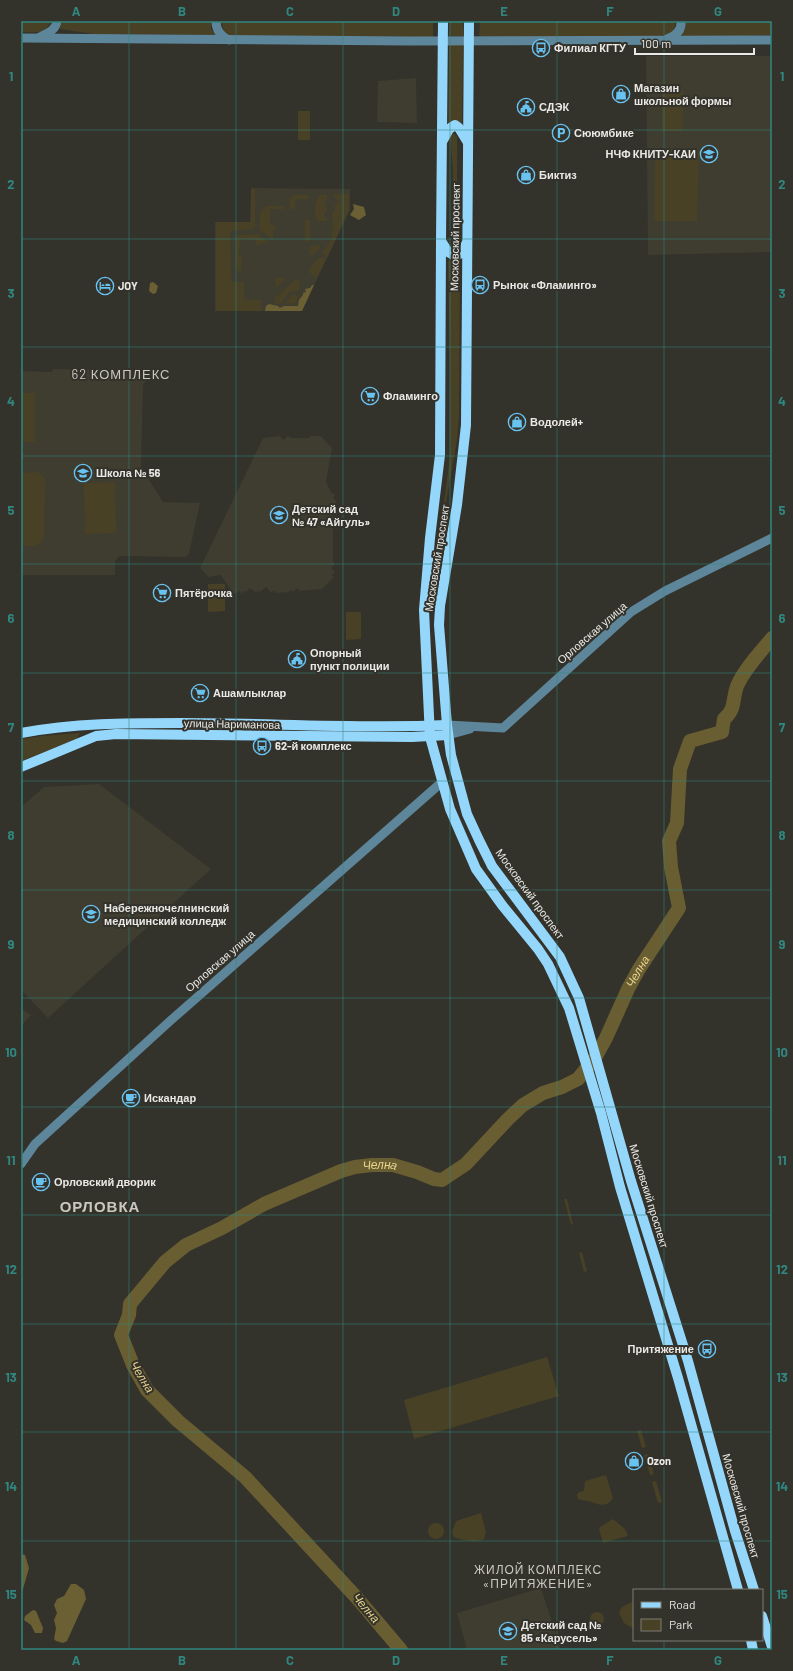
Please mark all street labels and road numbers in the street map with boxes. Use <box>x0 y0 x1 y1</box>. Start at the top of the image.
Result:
street label: Московский проспект <box>447 183 462 291</box>
street label: Московский проспект <box>422 503 451 612</box>
street label: Орловская улица <box>554 598 630 666</box>
street label: улица Нариманова <box>184 716 281 731</box>
street label: Московский проспект <box>493 846 567 941</box>
street label: Орловская улица <box>182 926 258 994</box>
street label: Московский проспект <box>627 1142 672 1250</box>
street label: Московский проспект <box>720 1452 763 1560</box>

